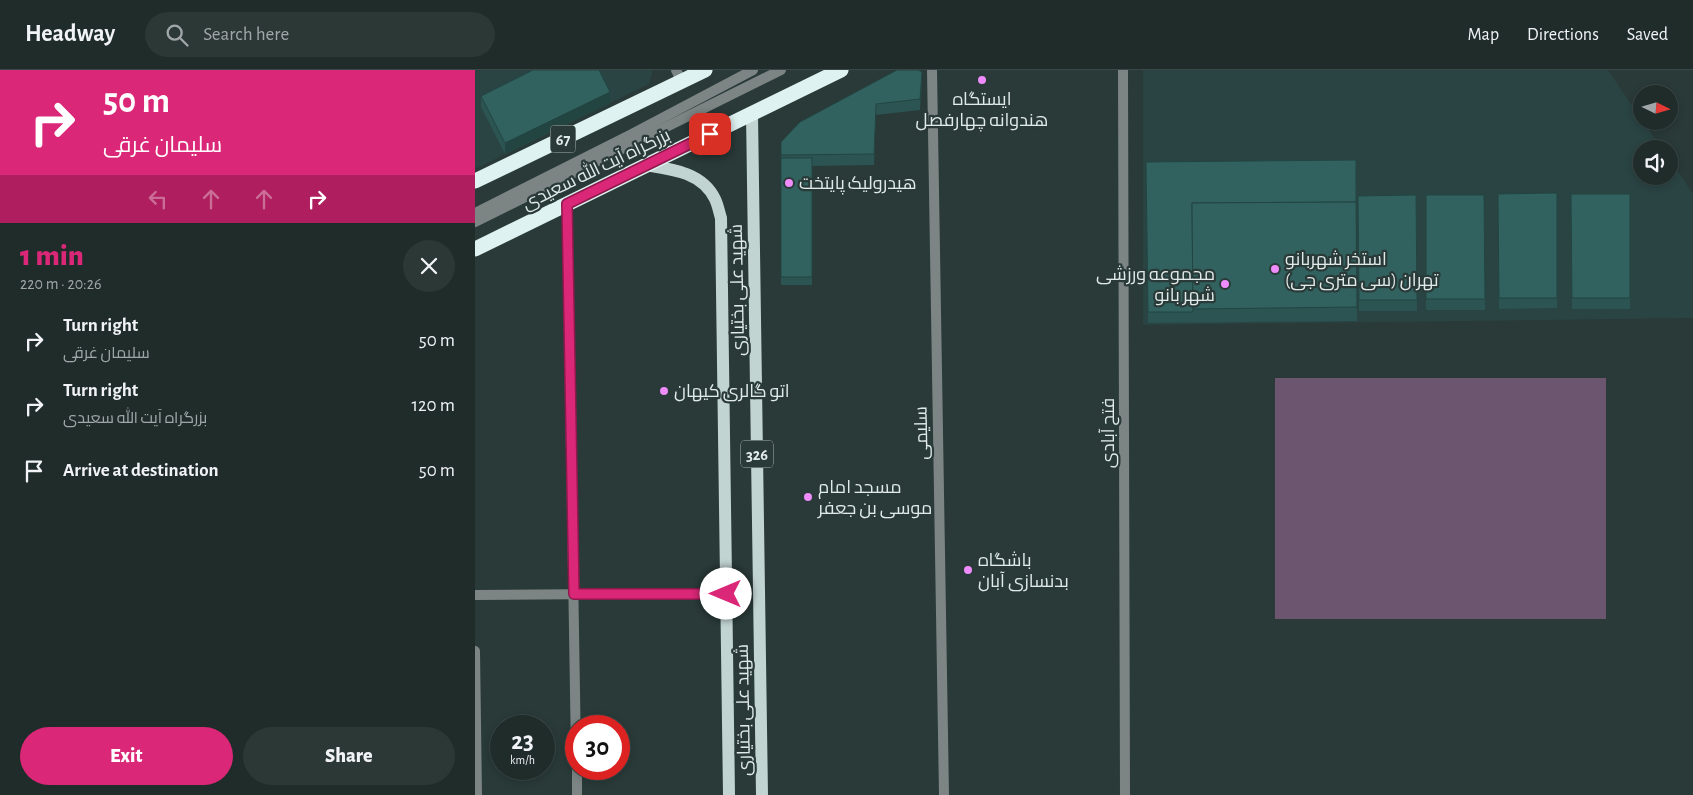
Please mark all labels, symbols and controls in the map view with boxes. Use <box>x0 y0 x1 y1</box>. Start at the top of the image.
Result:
search box <box>145 12 495 57</box>
icon: search <box>163 21 191 49</box>
text: Headway <box>25 22 115 46</box>
text: Search here <box>203 25 289 44</box>
text: Map <box>1468 26 1499 44</box>
text: Directions <box>1527 26 1599 44</box>
text: Saved <box>1627 26 1668 44</box>
marker: ایستگاه هندوانه چهارفصل <box>976 74 988 86</box>
text: 50 m <box>103 84 170 119</box>
north arrow <box>1633 85 1677 130</box>
map controls <box>1633 85 1678 185</box>
icon: right <box>20 90 85 155</box>
place label: ایستگاه هندوانه چهارفصل <box>916 91 1048 132</box>
pin <box>689 113 731 155</box>
icon: arrive <box>696 120 724 148</box>
street label: بزرگراه آیت الله سعیدی <box>518 123 674 214</box>
road number: 67 <box>551 126 575 152</box>
text: سلیمان غرقی <box>103 134 222 156</box>
button: sound <box>1633 140 1678 185</box>
place label: هیدرولیک پایتخت <box>799 175 917 195</box>
marker: هیدرولیک پایتخت <box>783 177 795 189</box>
icon: left <box>144 185 172 213</box>
icon: ahead <box>197 185 225 213</box>
icon: ahead <box>250 185 278 213</box>
icon: right <box>303 185 331 213</box>
street label: شهید علی بختیاری <box>727 224 749 356</box>
button: close <box>403 240 455 292</box>
text: 1 min <box>20 241 84 271</box>
place label: استخر شهربانو تهران (سی متری جی) <box>1285 250 1439 291</box>
marker: استخر شهربانو تهران (سی متری جی) <box>1269 263 1281 275</box>
place label: مجموعه ورزشی شهر بانو <box>1096 265 1215 306</box>
text: 220 m · 20:26 <box>20 276 102 292</box>
marker: مجموعه ورزشی شهر بانو <box>1219 278 1231 290</box>
text: Turn right <box>63 316 138 335</box>
icon: right <box>20 327 48 355</box>
text: 50 m <box>419 331 455 350</box>
text: سلیمان غرقی <box>63 345 150 361</box>
text: Turn right <box>63 381 138 400</box>
place label: اتو گالری کیهان <box>674 383 790 402</box>
marker: اتو گالری کیهان <box>658 385 670 397</box>
icon: right <box>20 392 48 420</box>
text: 120 m <box>411 396 455 415</box>
street label: فتح آبادی <box>1098 398 1120 468</box>
street label: سلیمی <box>913 406 932 460</box>
text: بزرگراه آیت الله سعیدی <box>63 410 207 426</box>
road number: 326 <box>741 440 773 468</box>
icon: arrive <box>20 457 48 485</box>
text: Arrive at destination <box>63 461 219 480</box>
text: 50 m <box>419 461 455 480</box>
place label: مسجد امام موسی بن جعفر <box>817 479 932 519</box>
marker: مسجد امام موسی بن جعفر <box>802 491 814 503</box>
place label: باشگاه بدنسازی آبان <box>978 551 1069 592</box>
marker: باشگاه بدنسازی آبان <box>962 564 974 576</box>
position arrow <box>699 567 751 619</box>
street label: شهید علی بختیاری <box>733 644 755 776</box>
speed limit sign: 30 <box>565 715 630 780</box>
button: Exit <box>20 727 233 785</box>
button: Share <box>243 727 455 785</box>
text: 23 <box>511 729 534 754</box>
text: km/h <box>510 754 535 766</box>

